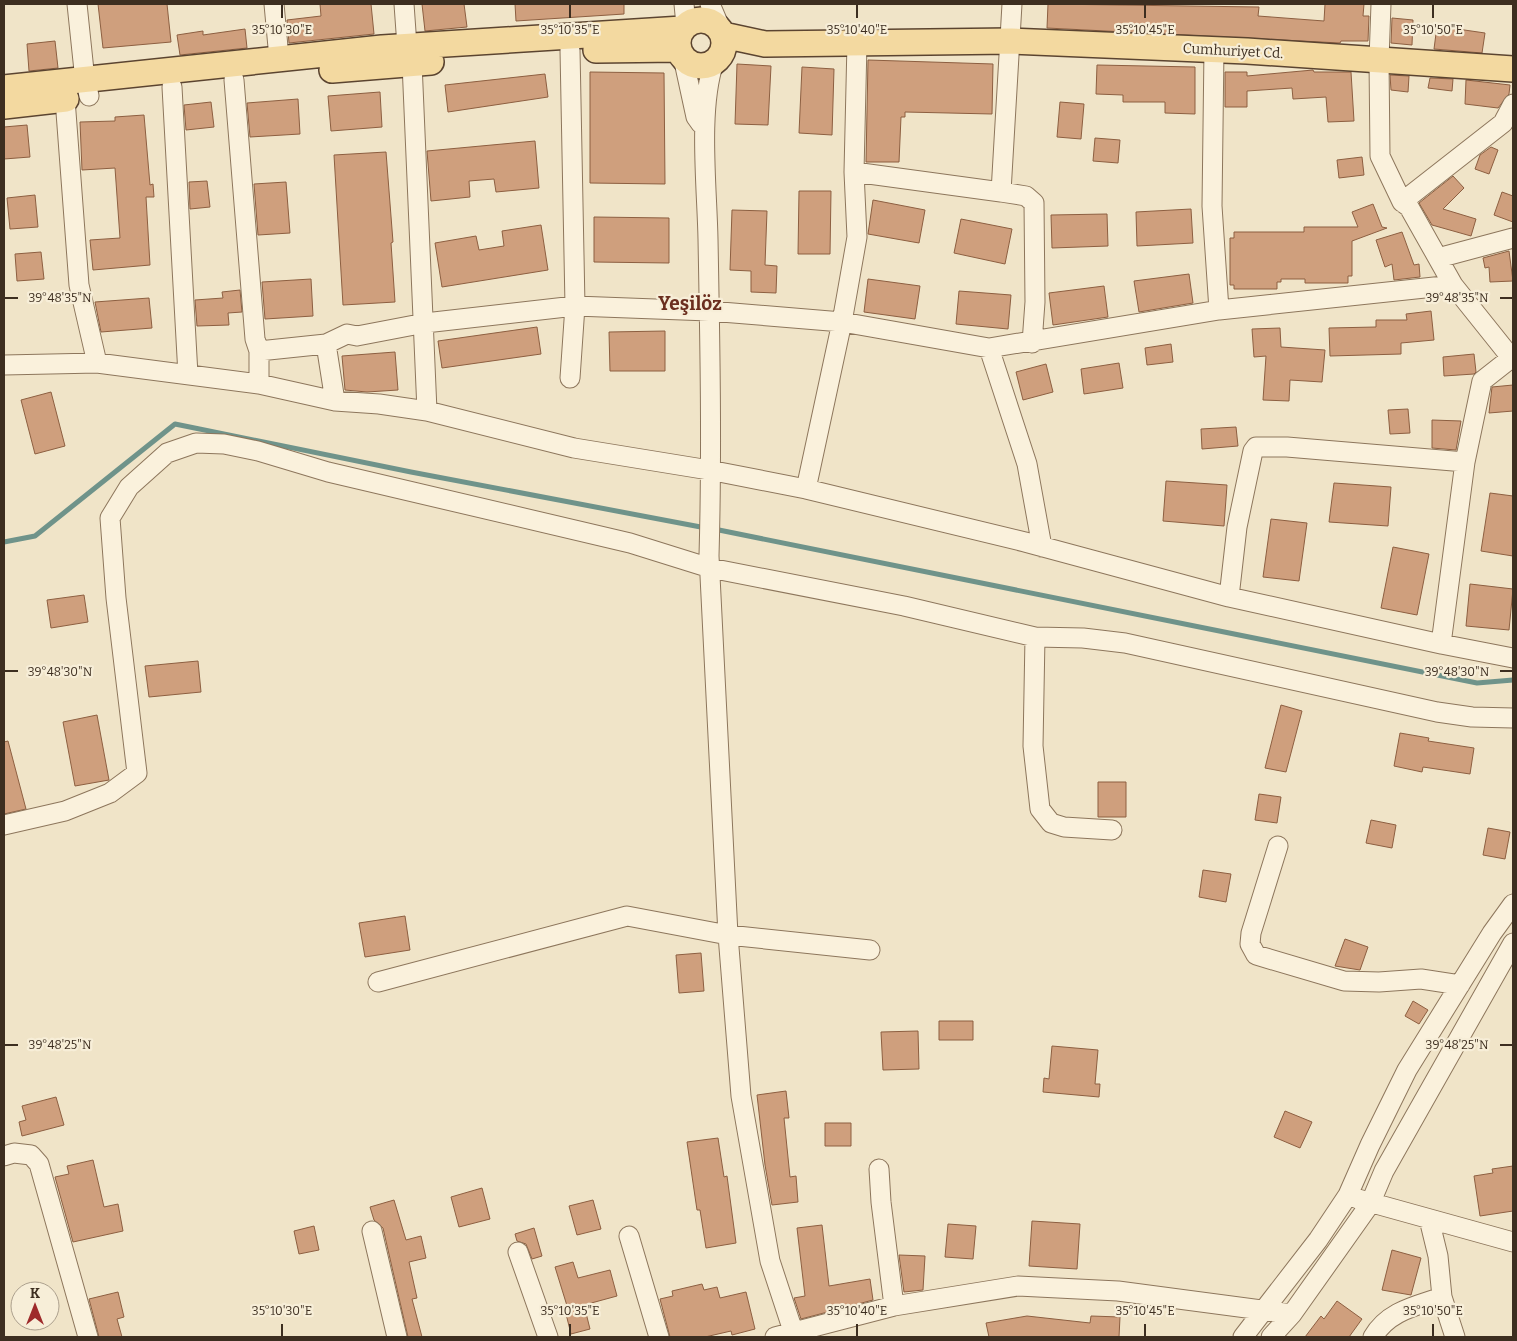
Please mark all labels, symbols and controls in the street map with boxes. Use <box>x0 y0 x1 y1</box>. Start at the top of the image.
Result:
text: 35°10'30"E <box>252 23 312 37</box>
text: 35°10'35"E <box>540 23 600 37</box>
text: 35°10'40"E <box>827 23 887 37</box>
text: 35°10'45"E <box>1115 23 1175 37</box>
text: 35°10'50"E <box>1403 23 1463 37</box>
street label: Cumhuriyet Cd. <box>1182 40 1284 62</box>
text: 39°48'35"N <box>28 291 92 305</box>
text: 39°48'35"N <box>1425 291 1489 305</box>
district label: Yeşilöz <box>658 292 722 315</box>
text: 39°48'30"N <box>28 665 93 679</box>
text: 39°48'30"N <box>1425 665 1490 679</box>
text: 39°48'25"N <box>29 1038 92 1052</box>
text: 39°48'25"N <box>1426 1038 1489 1052</box>
north arrow <box>10 1281 60 1331</box>
text: K <box>30 1285 40 1302</box>
text: 35°10'30"E <box>252 1304 312 1318</box>
text: 35°10'35"E <box>540 1304 600 1318</box>
text: 35°10'40"E <box>827 1304 887 1318</box>
text: 35°10'45"E <box>1115 1304 1175 1318</box>
text: 35°10'50"E <box>1403 1304 1463 1318</box>

